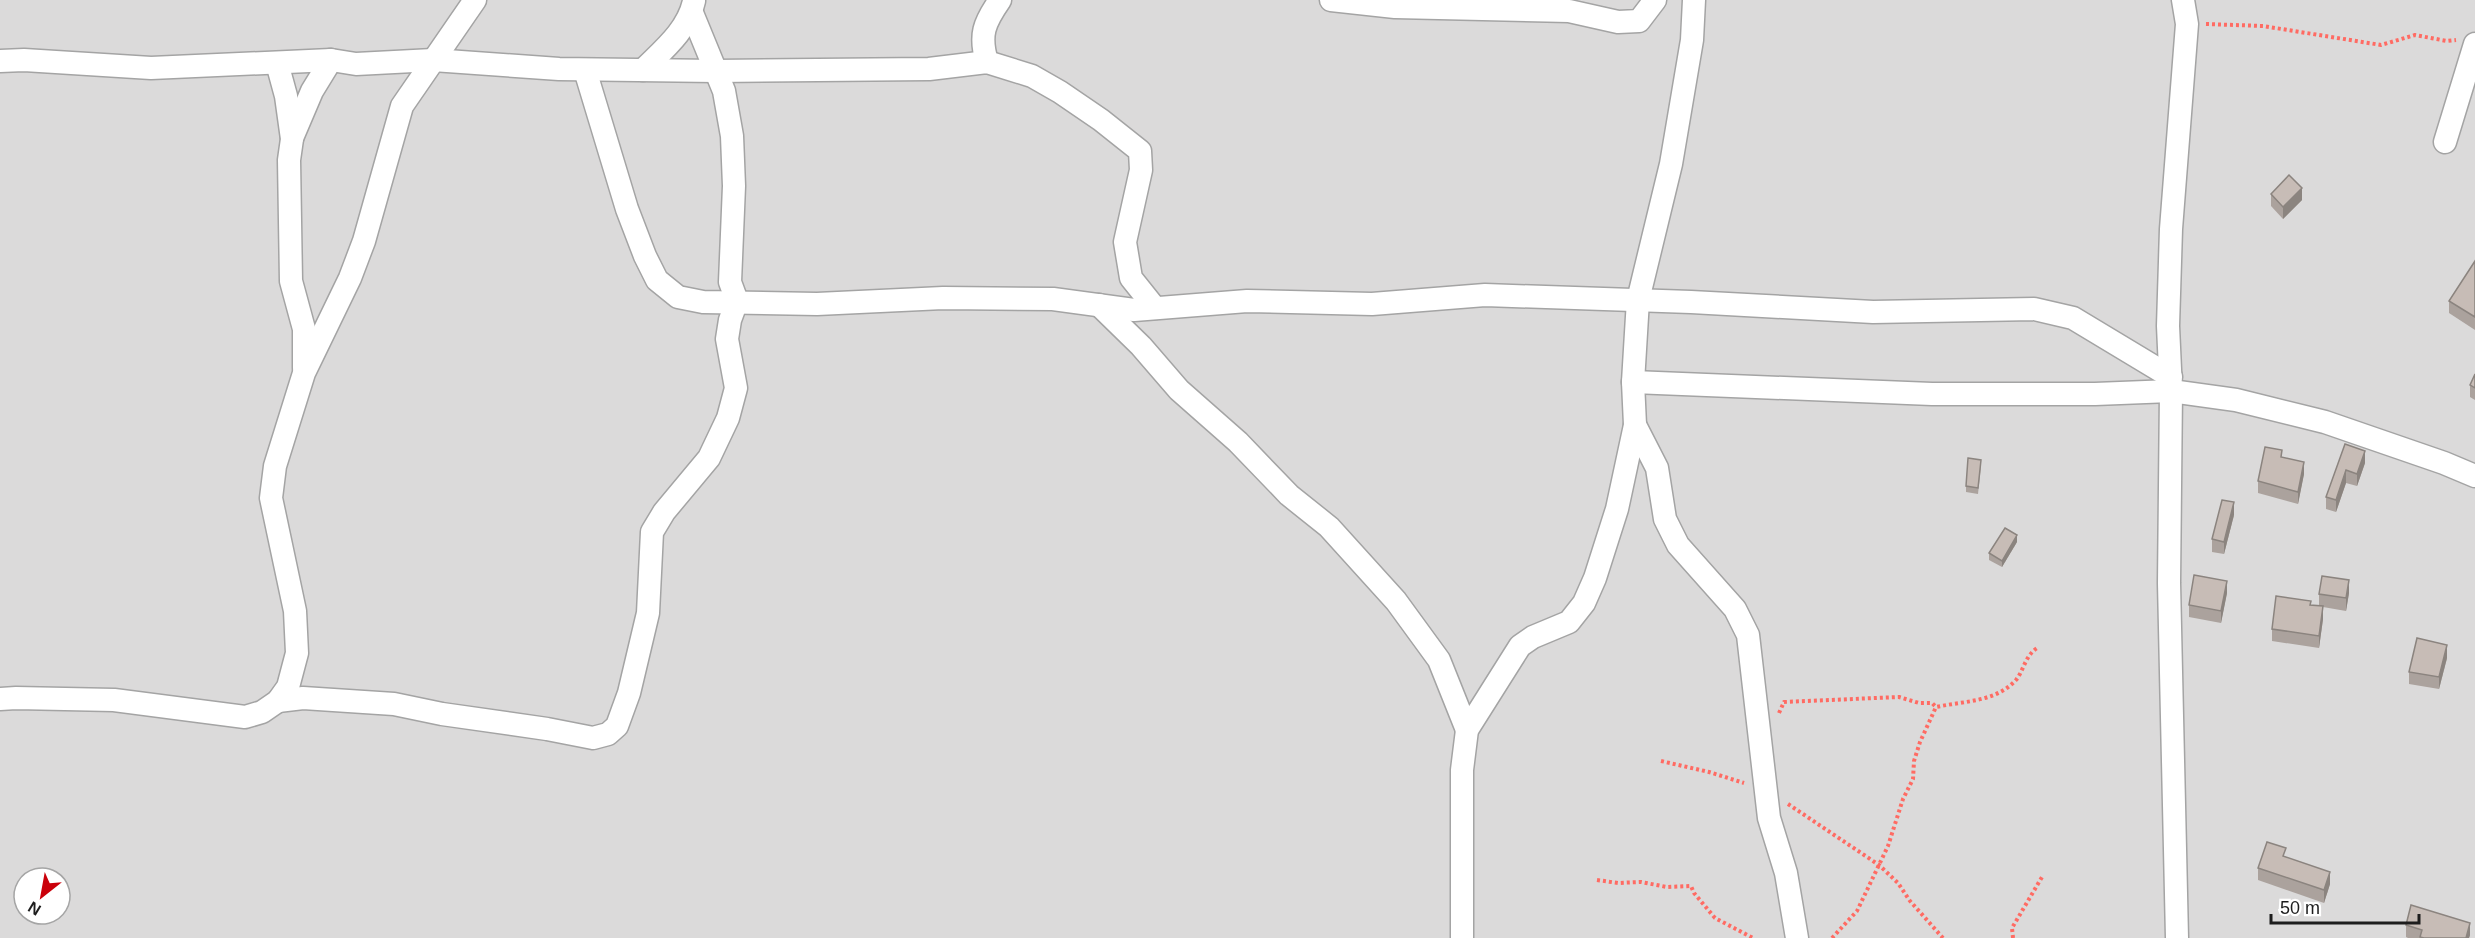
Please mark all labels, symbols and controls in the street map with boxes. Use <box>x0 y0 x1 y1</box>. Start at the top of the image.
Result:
north arrow <box>12 866 72 926</box>
scale bar <box>2271 887 2420 925</box>
text: N <box>25 898 44 919</box>
text: 50 m <box>2280 898 2320 918</box>

